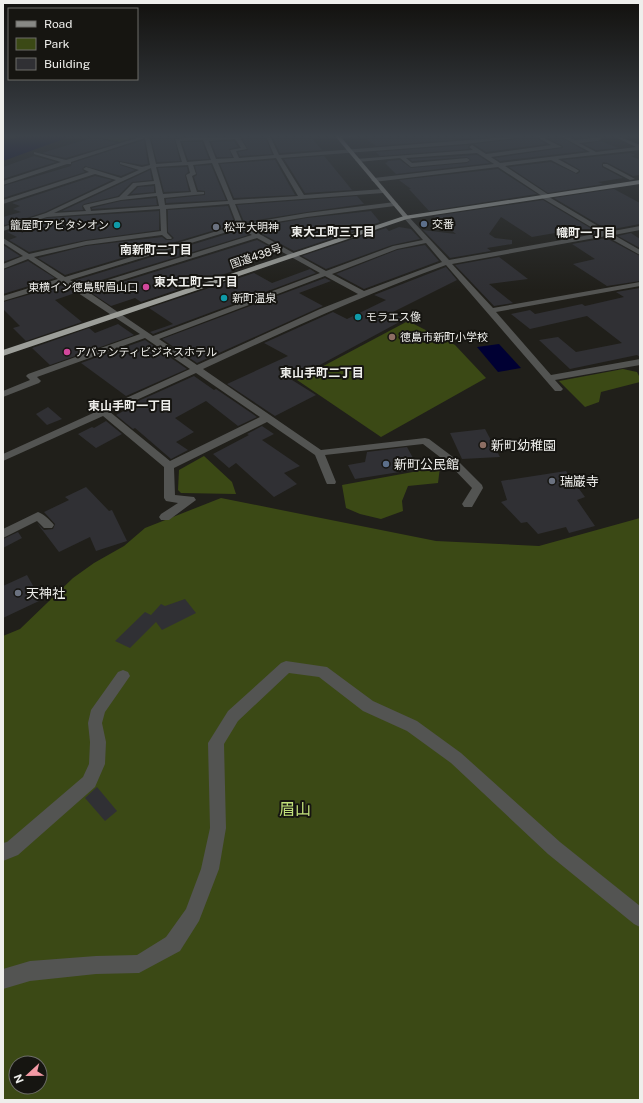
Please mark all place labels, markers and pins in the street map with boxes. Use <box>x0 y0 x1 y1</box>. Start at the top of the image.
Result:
place label: 交番 <box>432 218 454 230</box>
place label: 籠屋町アビタシオン <box>10 219 109 231</box>
marker: 交番 <box>419 219 429 229</box>
marker: 籠屋町アビタシオン <box>112 220 122 230</box>
place label: 松平大明神 <box>224 221 279 233</box>
marker: 松平大明神 <box>211 222 221 232</box>
place label: 東横イン徳島駅眉山口 <box>28 281 138 293</box>
marker: 東横イン徳島駅眉山口 <box>141 282 151 292</box>
place label: 新町温泉 <box>232 292 277 304</box>
marker: 新町温泉 <box>219 293 229 303</box>
place label: モラエス像 <box>366 311 421 323</box>
marker: モラエス像 <box>353 312 363 322</box>
place label: 徳島市新町小学校 <box>400 331 488 343</box>
marker: 徳島市新町小学校 <box>387 332 397 342</box>
place label: アバァンティビジネスホテル <box>75 346 217 358</box>
marker: アバァンティビジネスホテル <box>62 347 72 357</box>
place label: 新町幼稚園 <box>491 438 556 453</box>
marker: 新町幼稚園 <box>478 440 488 450</box>
place label: 新町公民館 <box>394 457 459 472</box>
marker: 新町公民館 <box>381 459 391 469</box>
place label: 瑞巌寺 <box>560 474 599 489</box>
marker: 瑞巌寺 <box>547 476 557 486</box>
place label: 天神社 <box>26 586 65 601</box>
marker: 天神社 <box>13 588 23 598</box>

